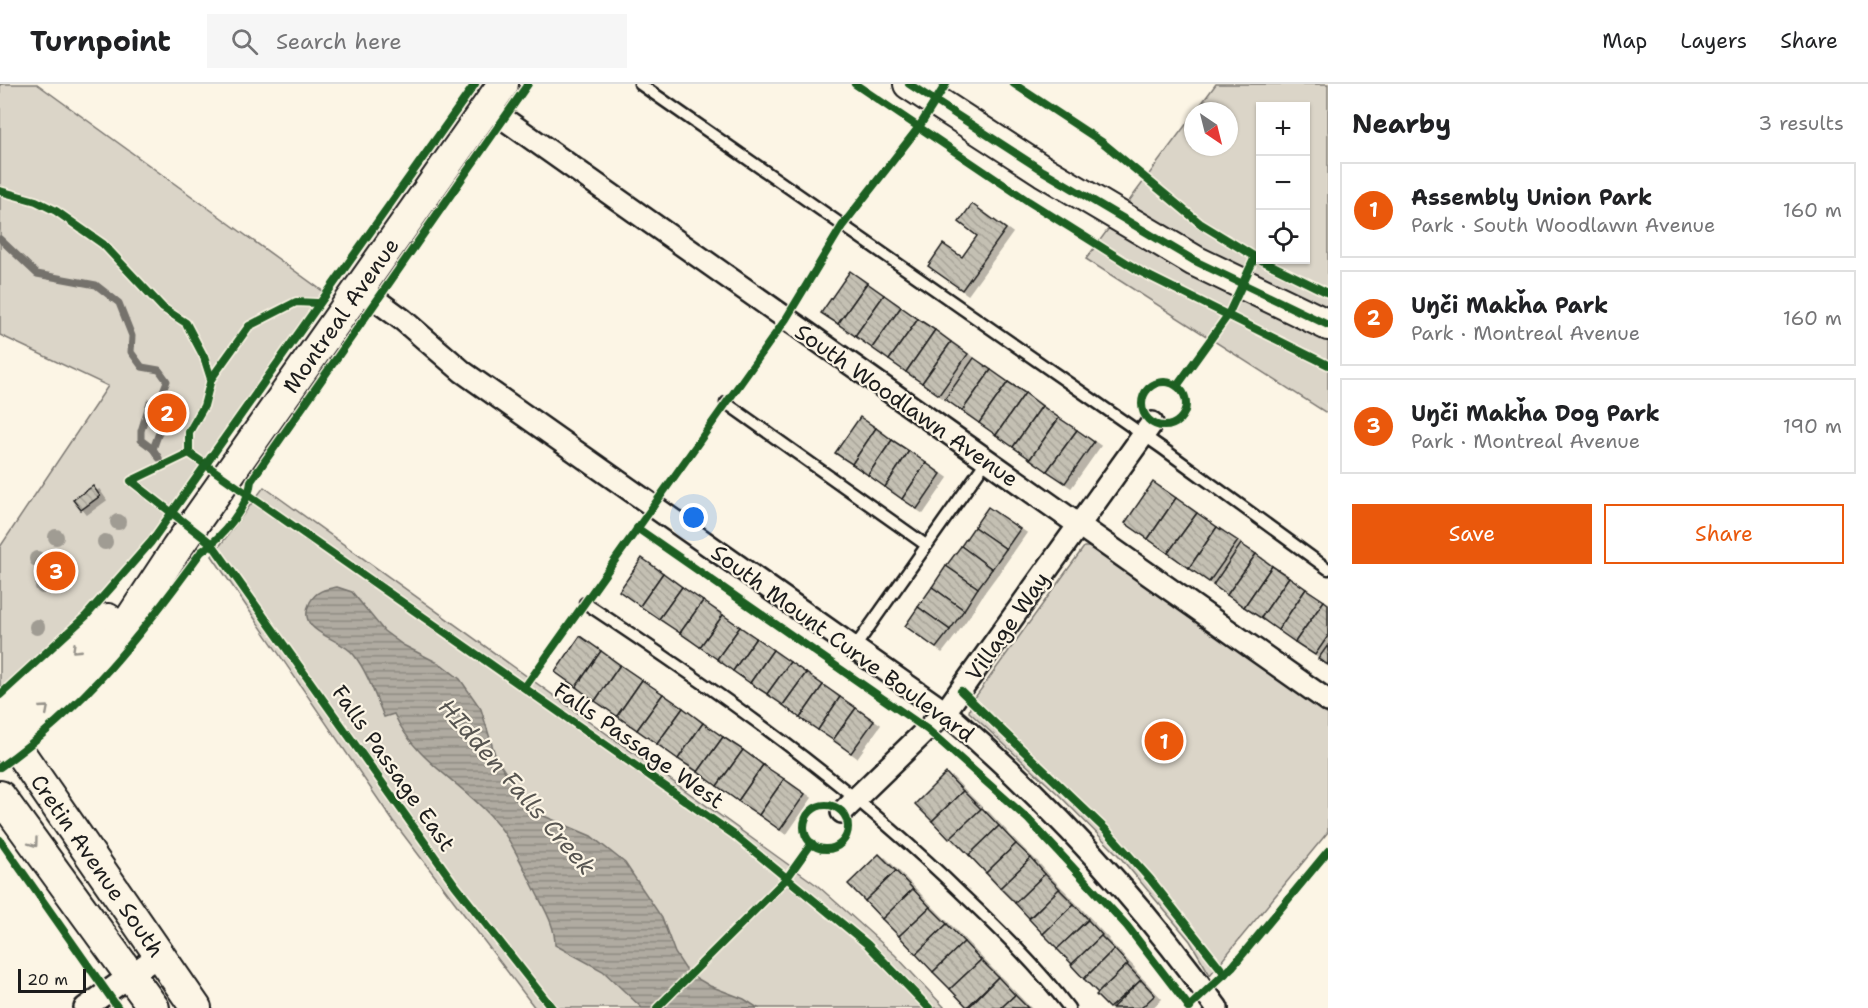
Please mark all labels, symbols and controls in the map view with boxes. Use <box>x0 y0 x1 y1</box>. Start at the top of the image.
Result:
search box <box>207 14 627 68</box>
text: Turnpoint <box>30 22 171 60</box>
icon: search <box>228 25 261 58</box>
text: Search here <box>276 27 402 56</box>
text: Map <box>1602 27 1647 55</box>
text: Layers <box>1680 27 1747 55</box>
text: Share <box>1780 27 1838 55</box>
north arrow <box>1184 102 1238 156</box>
map controls <box>1256 102 1310 264</box>
button: + <box>1256 102 1310 156</box>
text: Nearby <box>1352 106 1451 141</box>
text: 3 results <box>1758 110 1844 136</box>
button: − <box>1256 156 1310 210</box>
text: Assembly Union Park <box>1411 183 1652 212</box>
text: 1 <box>1369 197 1378 223</box>
text: 160 m <box>1783 197 1842 223</box>
button: locate <box>1256 210 1310 264</box>
text: Park · South Woodlawn Avenue <box>1411 212 1715 238</box>
street label: Montreal Avenue <box>276 232 406 399</box>
text: Uŋči Makȟa Park <box>1411 291 1608 320</box>
text: 2 <box>1367 305 1381 331</box>
text: 160 m <box>1783 305 1842 331</box>
street label: South Woodlawn Avenue <box>789 317 1024 494</box>
text: Park · Montreal Avenue <box>1411 320 1640 346</box>
pin: 2 <box>148 390 186 436</box>
text: Uŋči Makȟa Dog Park <box>1411 399 1660 428</box>
text: 3 <box>1367 413 1381 439</box>
text: 190 m <box>1783 413 1842 439</box>
text: Park · Montreal Avenue <box>1411 428 1640 454</box>
your location <box>679 503 708 532</box>
button: Save <box>1352 504 1592 564</box>
button: Share <box>1604 504 1844 564</box>
street label: South Mount Curve Boulevard <box>705 538 980 749</box>
pin: 3 <box>36 548 76 594</box>
street label: Village Way <box>959 566 1056 687</box>
one-way arrow <box>73 642 83 653</box>
street label: Falls Passage West <box>548 676 730 815</box>
street label: Falls Passage East <box>325 679 462 857</box>
water label: HIdden Falls Creek <box>431 692 603 882</box>
one-way arrow <box>38 705 49 716</box>
pin: 1 <box>1144 718 1184 764</box>
street label: Cretin Avenue South <box>24 769 171 963</box>
one-way arrow <box>27 836 38 847</box>
scale bar <box>18 966 86 994</box>
text: 20 m <box>27 969 68 990</box>

